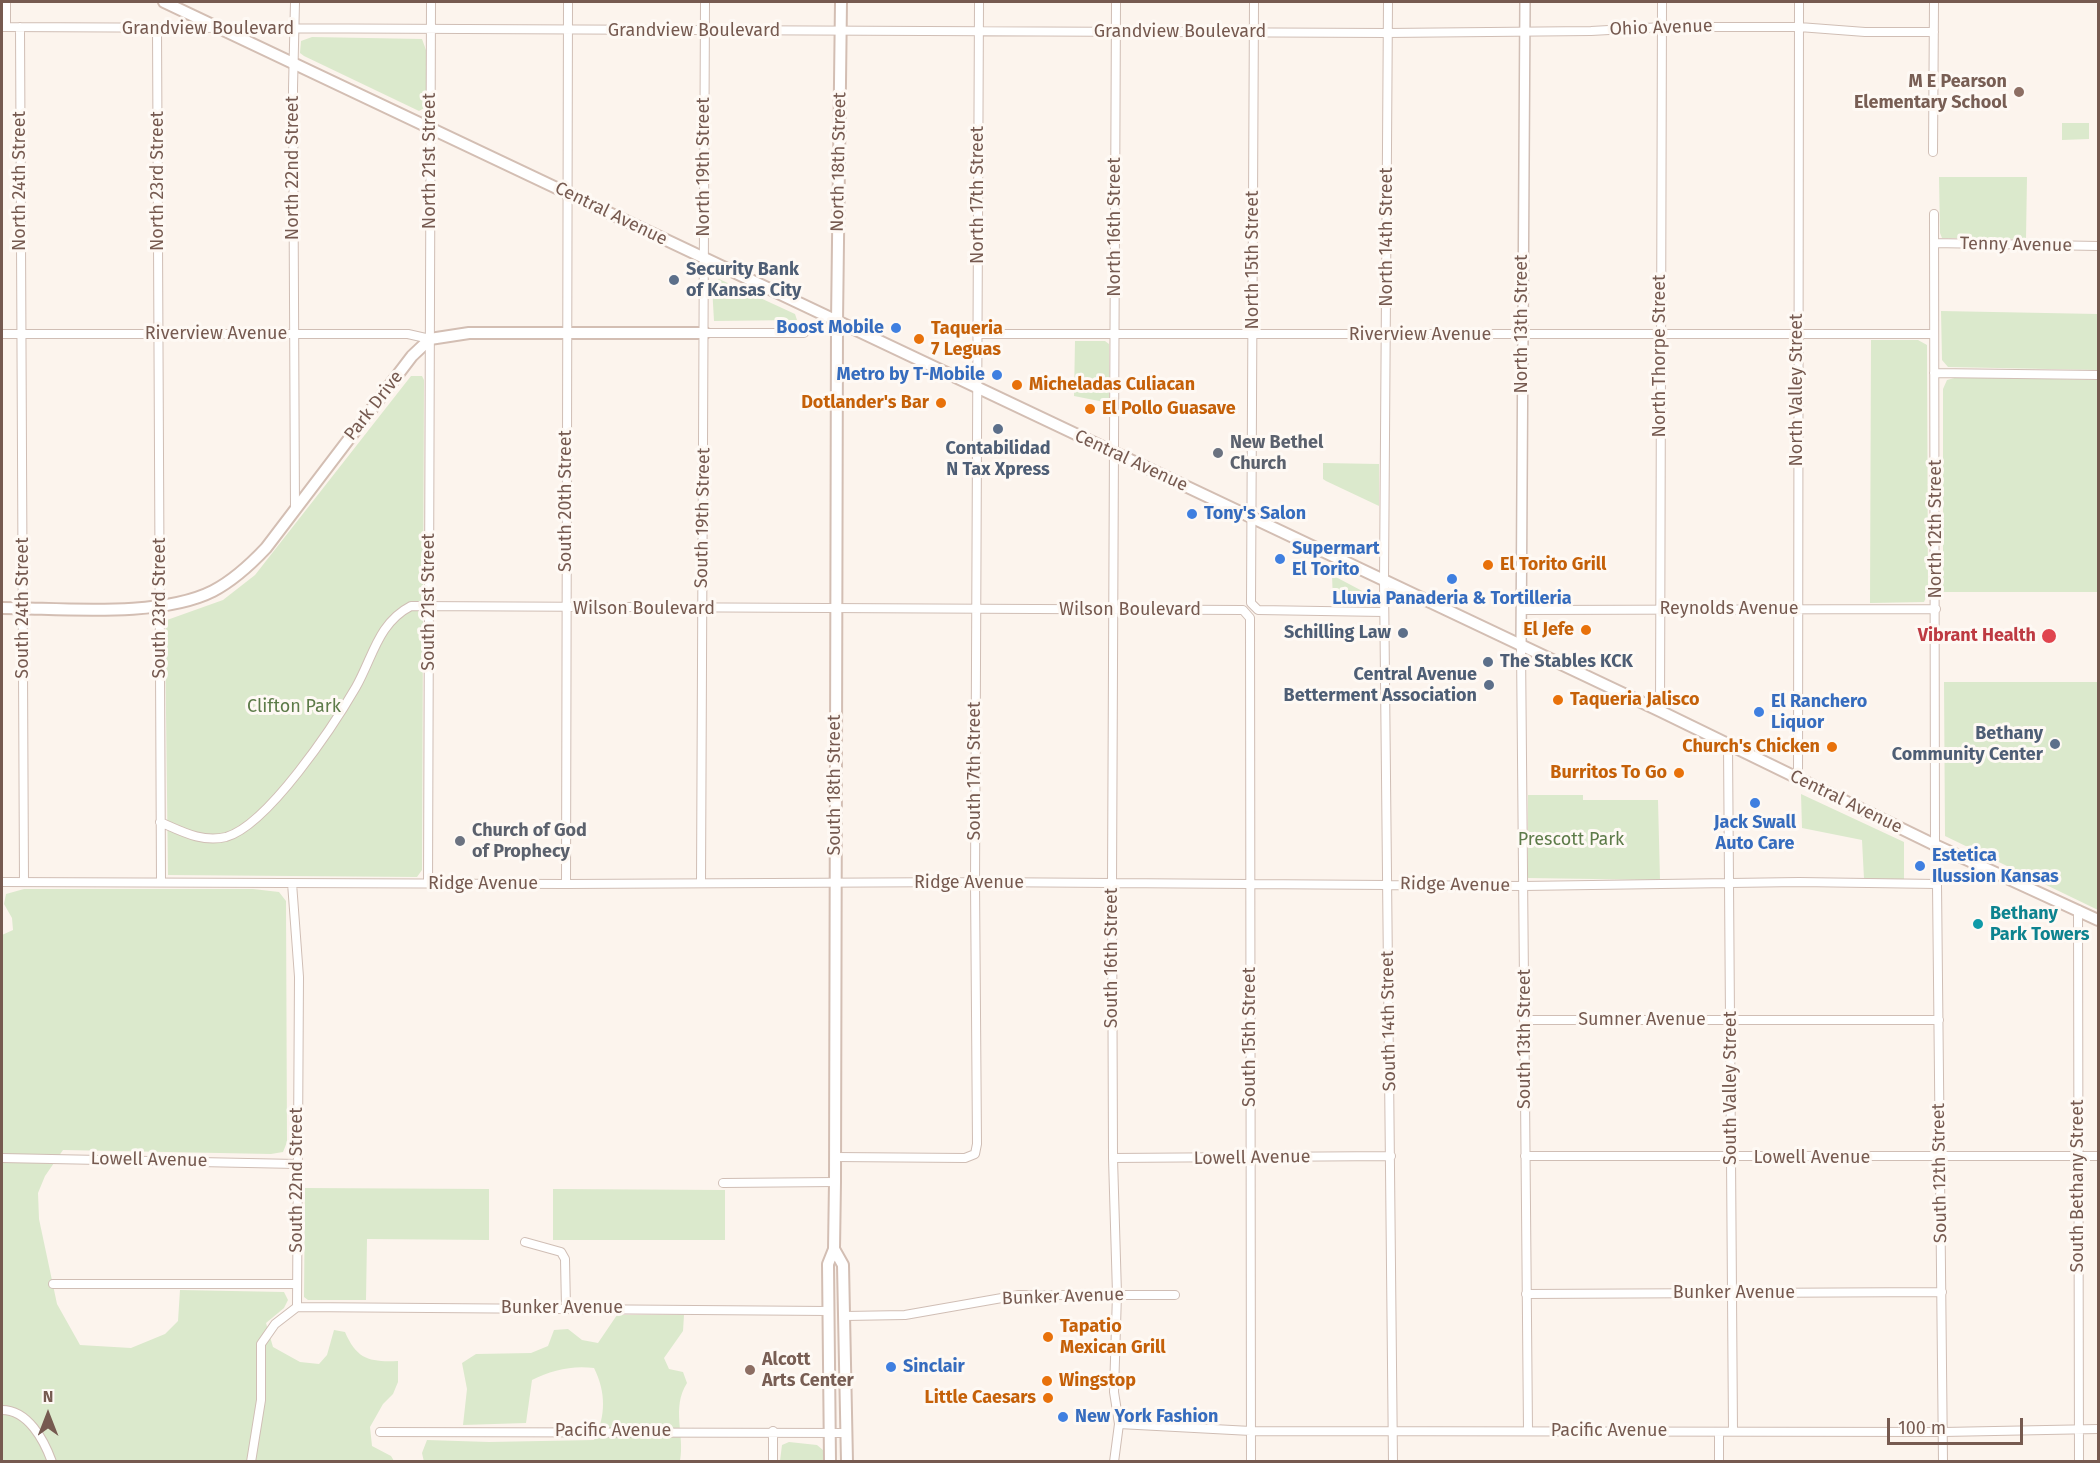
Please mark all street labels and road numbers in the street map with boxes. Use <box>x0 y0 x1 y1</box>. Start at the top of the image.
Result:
street label: Ohio Avenue <box>1609 15 1713 41</box>
street label: Grandview Boulevard <box>122 18 294 40</box>
street label: Grandview Boulevard <box>608 20 780 42</box>
street label: Grandview Boulevard <box>1094 21 1266 43</box>
street label: North 18th Street <box>827 92 851 232</box>
street label: North 21st Street <box>419 93 441 229</box>
street label: North 22nd Street <box>282 96 304 240</box>
street label: North 19th Street <box>693 97 715 237</box>
street label: North 24th Street <box>9 111 31 251</box>
street label: North 23rd Street <box>147 111 169 251</box>
street label: North 17th Street <box>967 126 989 264</box>
street label: North 16th Street <box>1104 157 1126 297</box>
street label: North 14th Street <box>1376 167 1398 307</box>
street label: Central Avenue <box>551 177 671 251</box>
street label: North 15th Street <box>1242 191 1264 329</box>
street label: Tenny Avenue <box>1960 233 2072 257</box>
street label: North 13th Street <box>1511 255 1533 393</box>
street label: North Thorpe Street <box>1649 275 1671 437</box>
street label: North Valley Street <box>1786 313 1808 467</box>
street label: Riverview Avenue <box>145 323 287 345</box>
street label: Riverview Avenue <box>1349 324 1491 346</box>
street label: Park Drive <box>340 367 408 445</box>
street label: Central Avenue <box>1071 425 1191 497</box>
street label: South 20th Street <box>555 430 577 572</box>
street label: South 19th Street <box>691 448 715 588</box>
street label: North 12th Street <box>1925 460 1947 598</box>
street label: South 21st Street <box>418 533 440 671</box>
street label: South 24th Street <box>12 537 34 679</box>
street label: South 23rd Street <box>149 537 171 679</box>
street label: Wilson Boulevard <box>573 598 715 620</box>
street label: Reynolds Avenue <box>1659 598 1799 620</box>
street label: Wilson Boulevard <box>1059 599 1201 621</box>
street label: South 17th Street <box>964 701 986 841</box>
street label: South 18th Street <box>824 715 846 855</box>
street label: Central Avenue <box>1786 765 1906 839</box>
street label: Ridge Avenue <box>914 872 1024 894</box>
street label: Ridge Avenue <box>428 873 538 895</box>
street label: Ridge Avenue <box>1400 873 1510 897</box>
street label: South 16th Street <box>1101 888 1123 1028</box>
street label: South 14th Street <box>1377 951 1401 1091</box>
street label: South 15th Street <box>1239 967 1261 1107</box>
street label: South 13th Street <box>1514 969 1536 1109</box>
street label: Sumner Avenue <box>1578 1009 1706 1031</box>
street label: South Valley Street <box>1720 1011 1742 1165</box>
street label: South Bethany Street <box>2067 1099 2089 1273</box>
street label: South 12th Street <box>1928 1103 1952 1243</box>
street label: South 22nd Street <box>286 1107 308 1253</box>
street label: Lowell Avenue <box>1193 1146 1311 1170</box>
street label: Lowell Avenue <box>1754 1147 1870 1169</box>
street label: Lowell Avenue <box>90 1148 208 1172</box>
street label: Bunker Avenue <box>1673 1282 1795 1304</box>
street label: Bunker Avenue <box>1002 1284 1124 1310</box>
street label: Bunker Avenue <box>501 1297 623 1319</box>
street label: Pacific Avenue <box>555 1420 671 1442</box>
street label: Pacific Avenue <box>1551 1420 1667 1442</box>

